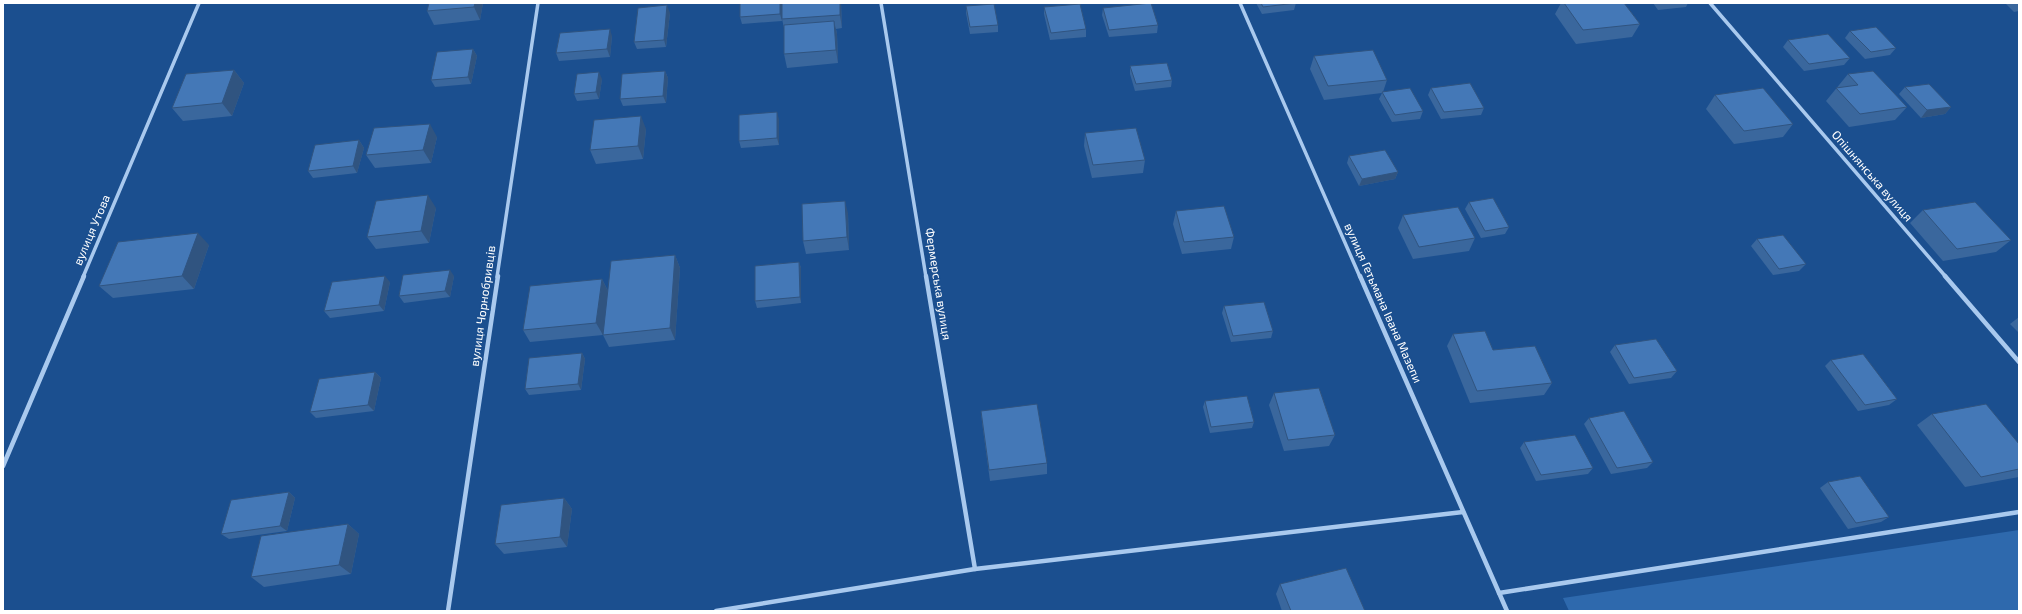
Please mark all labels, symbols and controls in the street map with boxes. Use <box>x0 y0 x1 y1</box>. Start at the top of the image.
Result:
street label: Опішнянська вулиця <box>1829 127 1916 224</box>
street label: вулиця Утова <box>70 192 113 267</box>
street label: вулиця Гетьмана Івана Мазепи <box>1341 221 1426 385</box>
street label: Фермерська вулиця <box>922 227 955 341</box>
street label: вулиця Чорнобривців <box>467 244 498 367</box>

